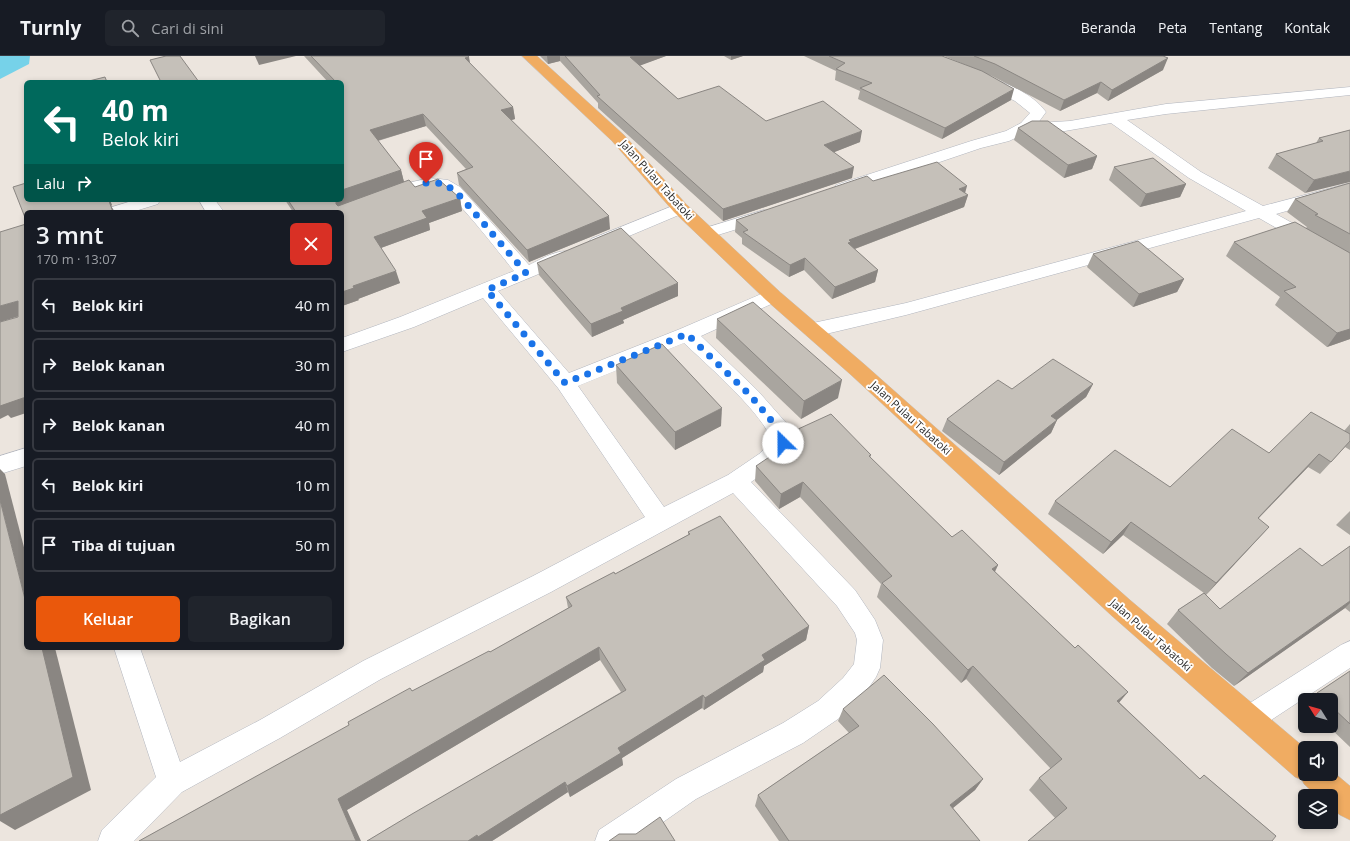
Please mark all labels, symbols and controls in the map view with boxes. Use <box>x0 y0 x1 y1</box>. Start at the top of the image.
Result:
search box <box>105 10 385 46</box>
text: Turnly <box>20 15 81 41</box>
icon: search <box>119 17 141 39</box>
text: Cari di sini <box>151 18 224 38</box>
text: Beranda <box>1081 18 1136 37</box>
text: Peta <box>1158 18 1187 37</box>
text: Tentang <box>1209 18 1262 37</box>
text: Kontak <box>1284 18 1330 37</box>
text: 40 m <box>102 91 169 129</box>
icon: left <box>36 96 88 148</box>
text: Belok kiri <box>102 127 179 151</box>
street label: Jalan Pulau Tabatoki <box>616 135 698 223</box>
pin <box>409 142 443 183</box>
icon: arrive <box>415 148 437 170</box>
icon: right <box>73 172 95 194</box>
text: Lalu <box>36 173 65 193</box>
text: 3 mnt <box>36 218 104 251</box>
button: close <box>290 223 332 265</box>
text: 170 m · 13:07 <box>36 250 117 268</box>
icon: left <box>38 294 60 316</box>
text: Belok kiri <box>72 295 143 315</box>
text: 40 m <box>295 295 330 315</box>
icon: right <box>38 354 60 376</box>
text: Belok kanan <box>72 355 165 375</box>
text: 30 m <box>295 355 330 375</box>
street label: Jalan Pulau Tabatoki <box>867 377 955 458</box>
icon: right <box>38 414 60 436</box>
text: Belok kanan <box>72 415 165 435</box>
text: 40 m <box>295 415 330 435</box>
position arrow <box>762 422 804 464</box>
icon: left <box>38 474 60 496</box>
text: Belok kiri <box>72 475 143 495</box>
text: 10 m <box>295 475 330 495</box>
icon: arrive <box>38 534 60 556</box>
text: Tiba di tujuan <box>72 535 175 555</box>
text: 50 m <box>295 535 330 555</box>
street label: Jalan Pulau Tabatoki <box>1107 594 1195 674</box>
button: Keluar <box>36 596 180 642</box>
button: Bagikan <box>188 596 332 642</box>
north arrow <box>1298 693 1338 733</box>
map controls <box>1298 693 1338 829</box>
button: sound <box>1298 741 1338 781</box>
button: layers <box>1298 789 1338 829</box>

